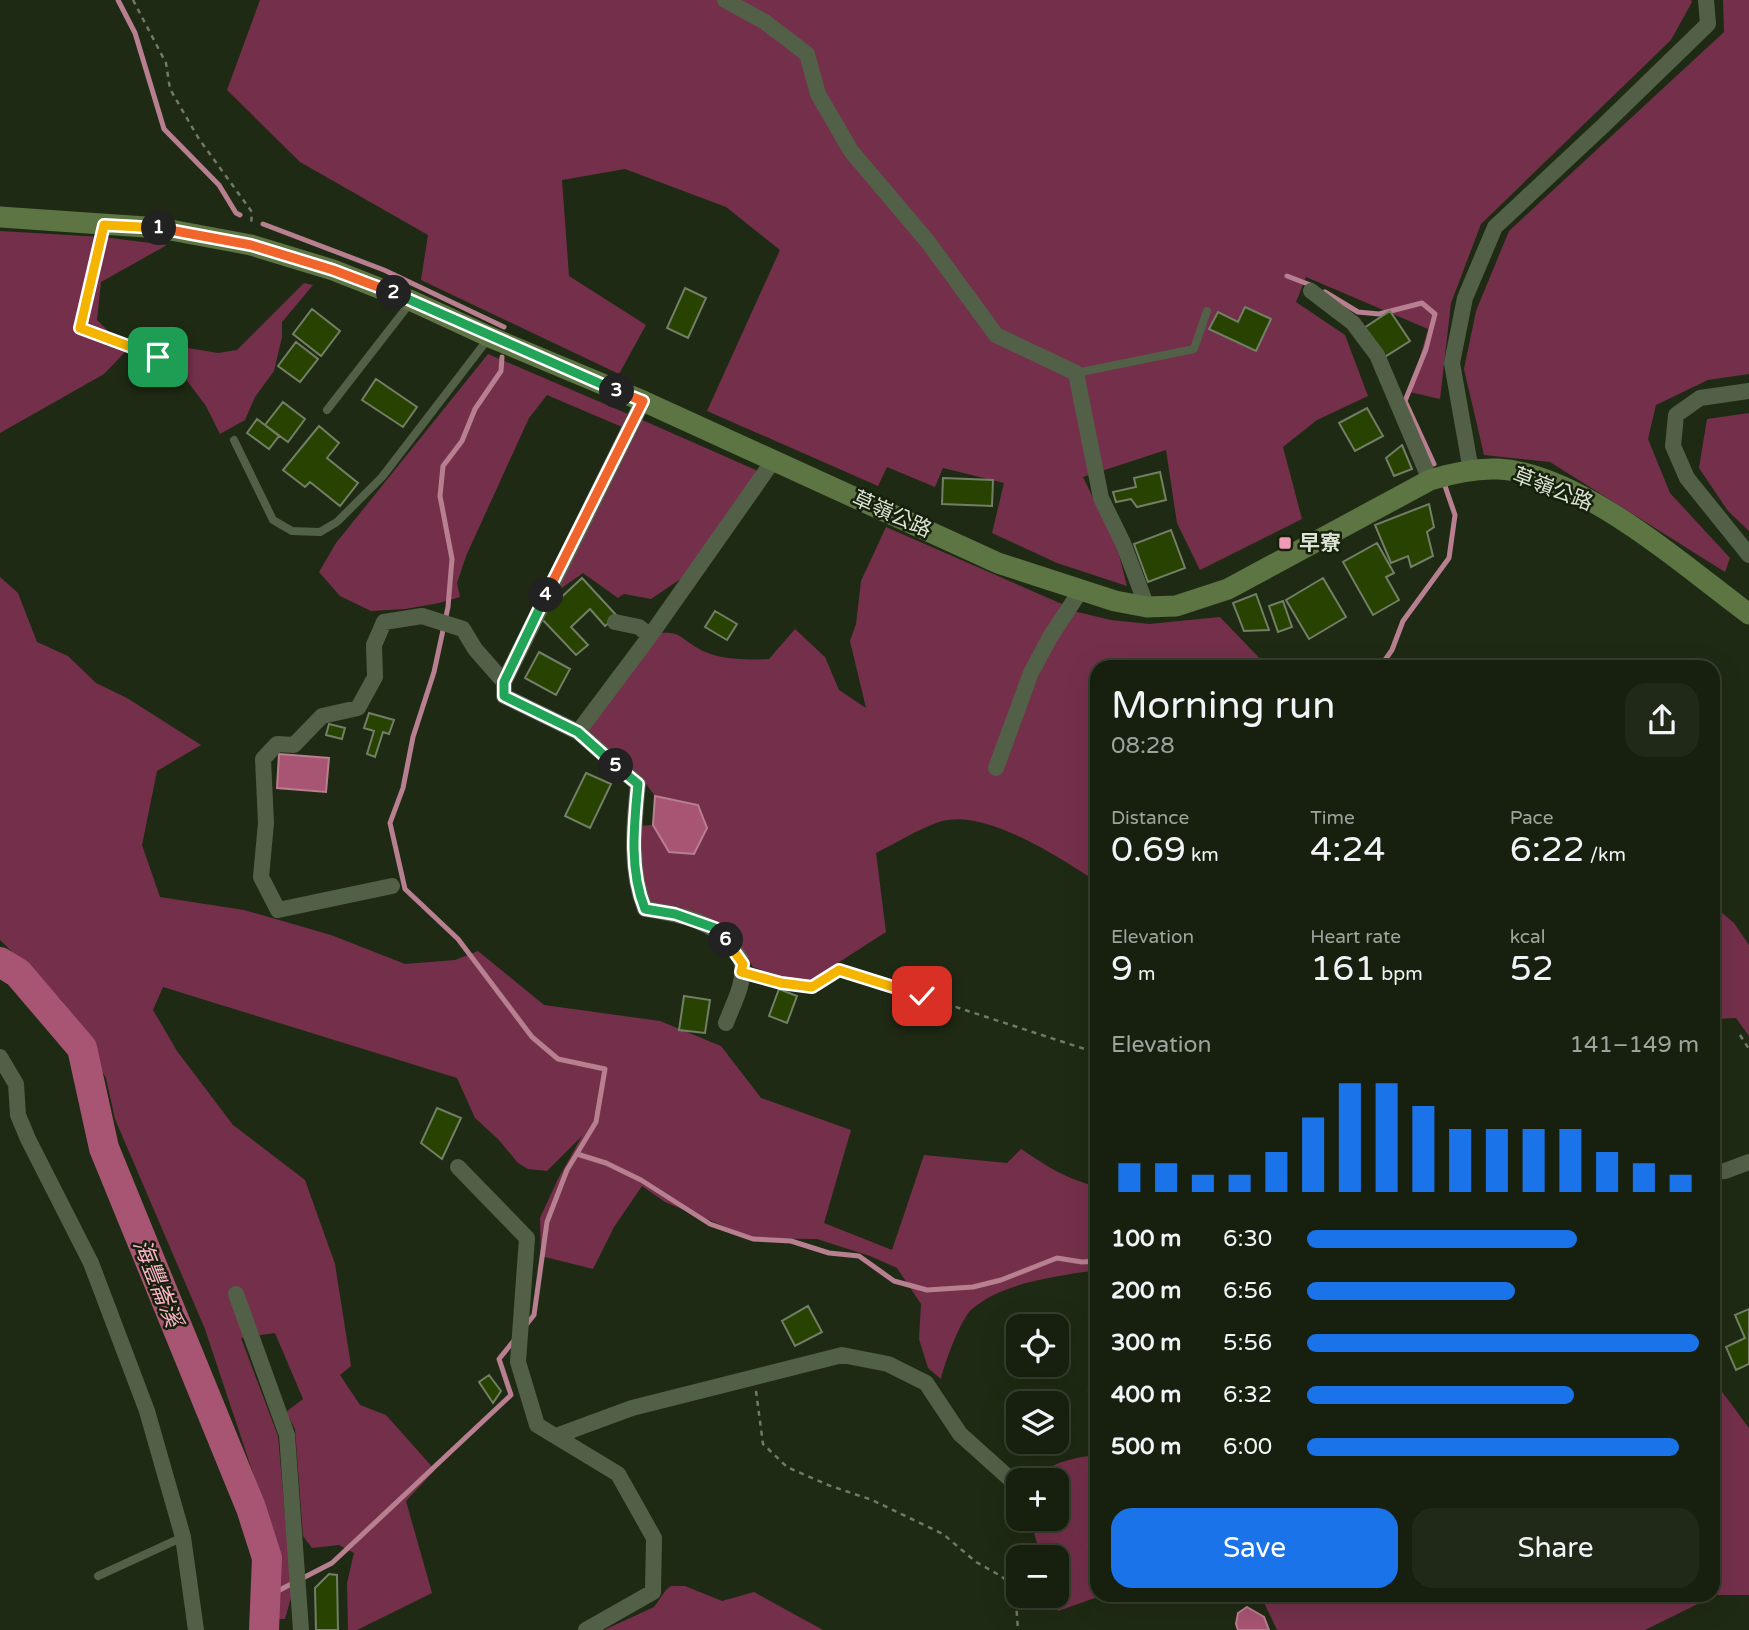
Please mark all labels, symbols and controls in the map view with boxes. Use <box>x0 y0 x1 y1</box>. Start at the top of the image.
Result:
pin: 1 <box>142 210 176 246</box>
text: 1 <box>153 216 164 238</box>
pin: 2 <box>376 276 412 310</box>
text: 2 <box>388 281 399 303</box>
pin <box>128 327 188 387</box>
icon: arrive <box>139 338 177 376</box>
pin: 3 <box>600 374 634 408</box>
text: 3 <box>611 379 622 401</box>
street label: 草嶺公路 <box>1509 463 1597 516</box>
street label: 草嶺公路 <box>848 486 935 543</box>
place label: 早寮 <box>1299 531 1341 556</box>
marker: 早寮 <box>1277 535 1293 551</box>
pin: 4 <box>528 578 564 612</box>
text: 4 <box>540 583 551 605</box>
text: Morning run <box>1111 683 1335 729</box>
button: share <box>1625 683 1699 757</box>
text: 08:28 <box>1111 732 1175 760</box>
pin: 5 <box>598 748 634 784</box>
text: 5 <box>610 754 621 776</box>
text: Distance <box>1111 807 1189 829</box>
text: Time <box>1310 807 1355 829</box>
text: Pace <box>1510 807 1553 829</box>
text: 0.69 <box>1111 829 1186 871</box>
text: 4:24 <box>1310 829 1385 871</box>
text: 6:22 <box>1510 829 1585 871</box>
text: km <box>1186 844 1219 866</box>
text: /km <box>1585 844 1626 866</box>
pin: 6 <box>708 922 744 958</box>
text: Elevation <box>1111 926 1194 948</box>
text: Heart rate <box>1310 926 1401 948</box>
text: kcal <box>1510 926 1545 948</box>
text: 6 <box>720 928 731 950</box>
text: 9 <box>1111 948 1133 990</box>
text: 161 <box>1310 948 1376 990</box>
text: 52 <box>1510 948 1554 990</box>
text: m <box>1133 963 1155 985</box>
text: bpm <box>1376 963 1423 985</box>
pin <box>892 966 952 1026</box>
icon: check <box>903 977 941 1015</box>
text: Elevation <box>1111 1031 1212 1059</box>
text: 141–149 m <box>1570 1031 1699 1059</box>
text: 100 m <box>1111 1225 1181 1253</box>
text: 6:30 <box>1223 1225 1272 1253</box>
water label: 海豐崙溪 <box>127 1235 188 1334</box>
text: 200 m <box>1111 1277 1181 1305</box>
text: 6:56 <box>1223 1277 1272 1305</box>
map controls <box>1006 1314 1069 1608</box>
button: locate <box>1006 1314 1069 1377</box>
text: 300 m <box>1111 1329 1181 1357</box>
text: 5:56 <box>1223 1329 1272 1357</box>
text: 400 m <box>1111 1381 1181 1409</box>
text: 6:32 <box>1223 1381 1272 1409</box>
button: layers <box>1006 1391 1069 1454</box>
text: 500 m <box>1111 1433 1181 1461</box>
text: 6:00 <box>1223 1433 1272 1461</box>
button: + <box>1006 1468 1069 1531</box>
button: Save <box>1111 1508 1398 1588</box>
button: Share <box>1412 1508 1699 1588</box>
button: − <box>1006 1545 1069 1608</box>

